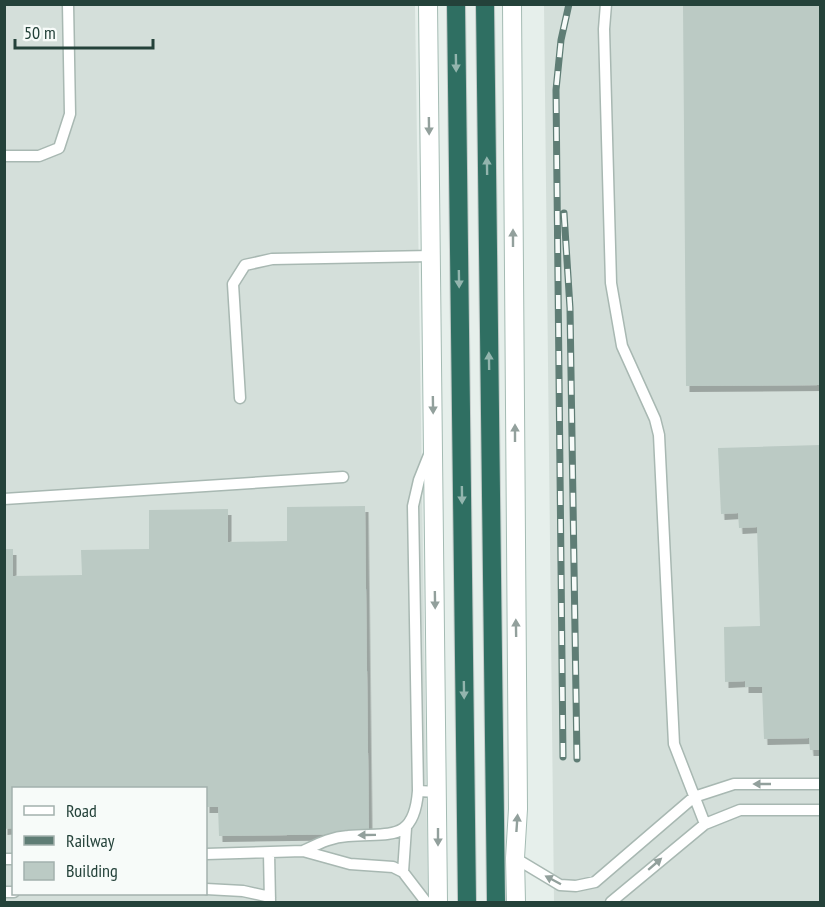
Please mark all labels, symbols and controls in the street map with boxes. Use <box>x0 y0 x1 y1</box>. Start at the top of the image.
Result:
scale bar <box>15 12 153 50</box>
text: 50 m <box>24 21 56 44</box>
one-way arrow <box>451 53 461 72</box>
one-way arrow <box>424 116 434 135</box>
one-way arrow <box>482 157 492 176</box>
one-way arrow <box>508 229 518 248</box>
one-way arrow <box>454 269 464 288</box>
one-way arrow <box>484 352 494 371</box>
one-way arrow <box>428 395 437 414</box>
one-way arrow <box>510 424 520 443</box>
one-way arrow <box>457 485 467 504</box>
one-way arrow <box>430 590 440 609</box>
one-way arrow <box>511 619 521 638</box>
one-way arrow <box>459 680 469 699</box>
one-way arrow <box>753 779 772 789</box>
legend <box>12 787 207 895</box>
text: Road <box>66 799 97 822</box>
one-way arrow <box>512 814 522 833</box>
one-way arrow <box>433 827 443 846</box>
text: Railway <box>66 829 115 852</box>
one-way arrow <box>358 830 377 840</box>
one-way arrow <box>647 858 662 871</box>
text: Building <box>66 859 118 882</box>
one-way arrow <box>544 875 561 885</box>

